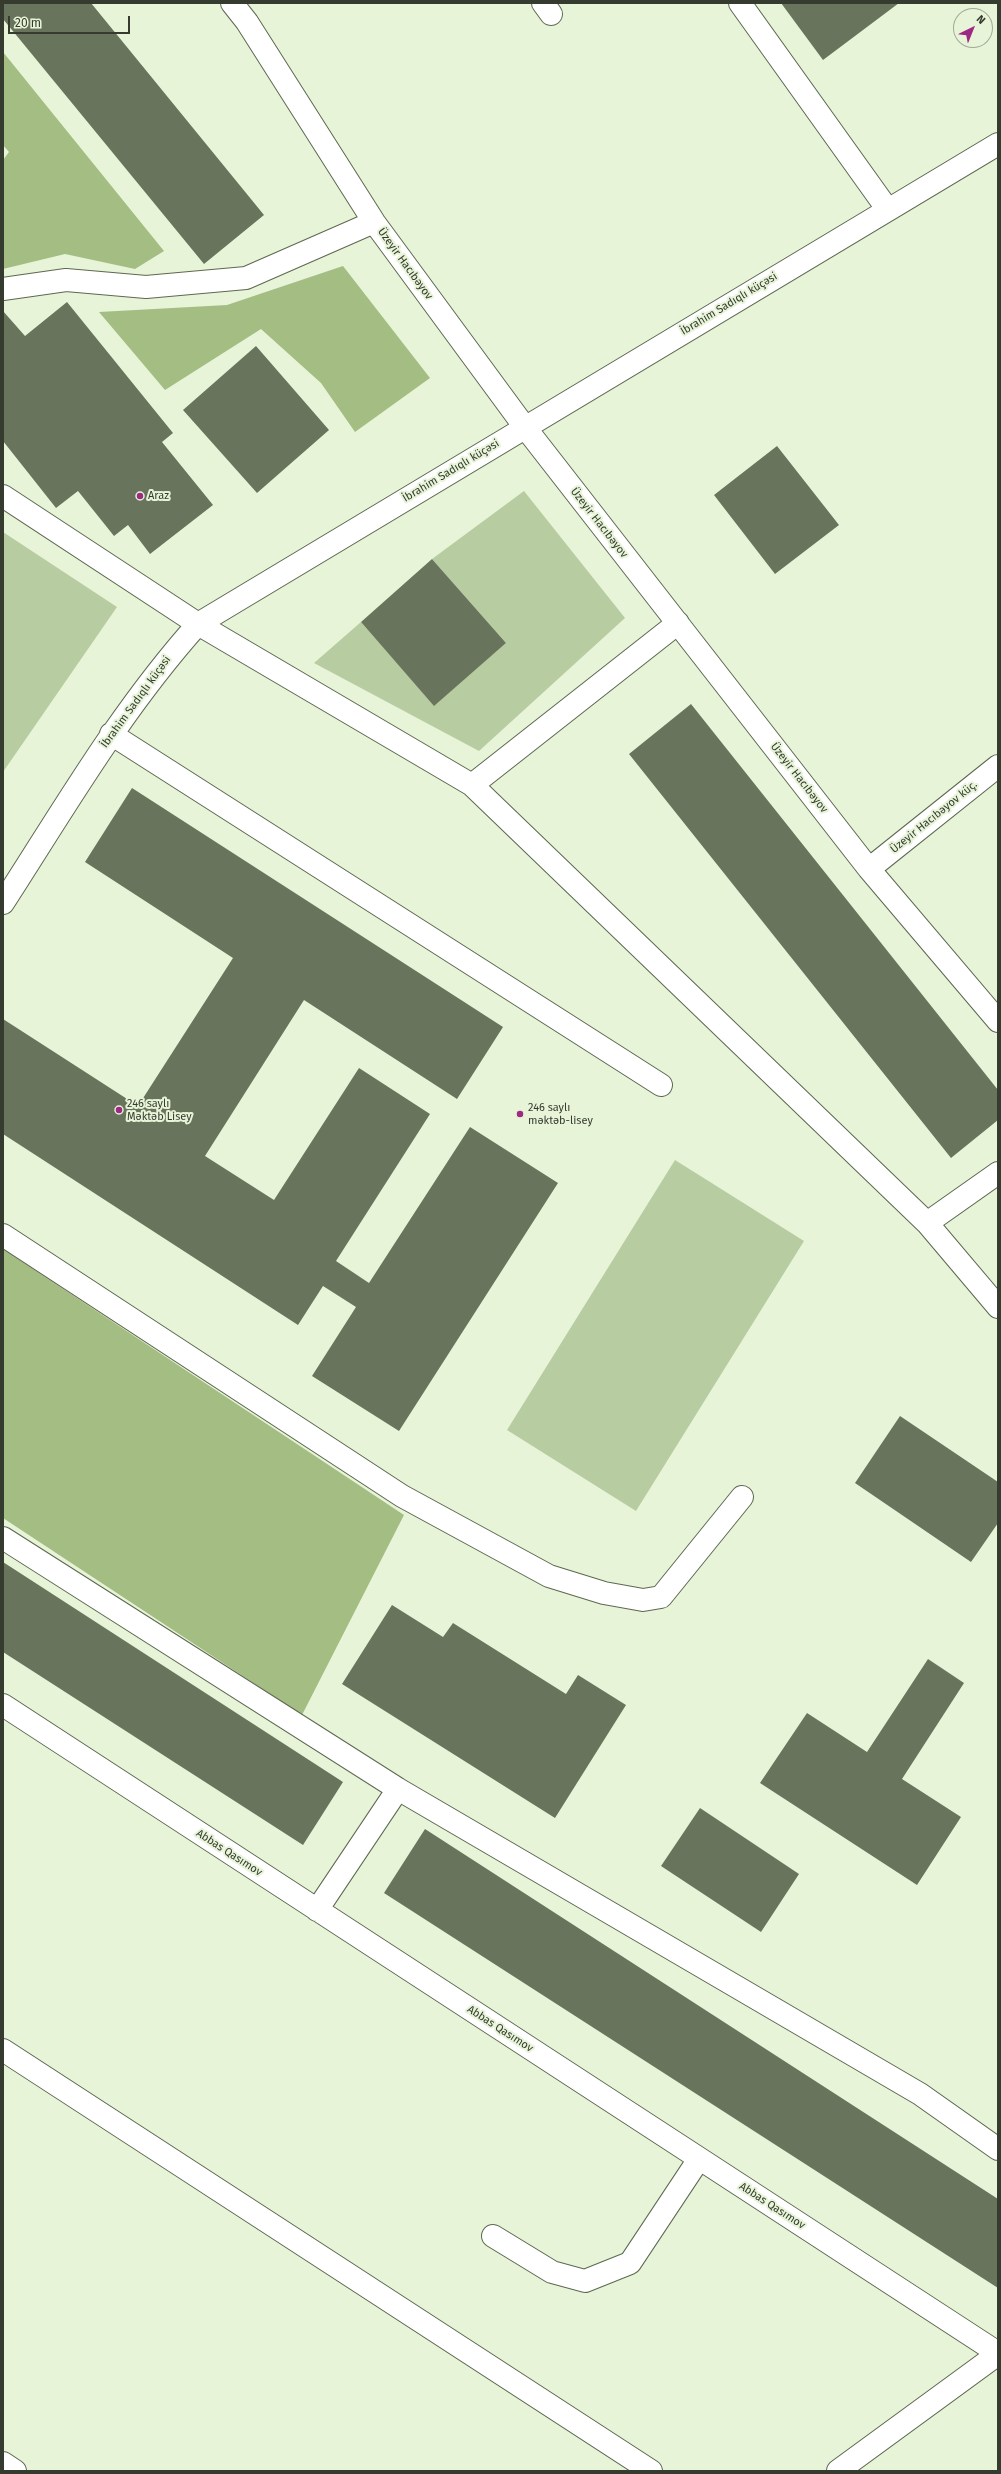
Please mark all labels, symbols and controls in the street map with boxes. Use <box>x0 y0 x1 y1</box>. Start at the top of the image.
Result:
scale bar <box>10 8 132 34</box>
north arrow <box>953 8 993 48</box>
text: N <box>974 12 988 27</box>
text: 20 m <box>15 16 41 30</box>
street label: Üzeyir Hacıbəyov <box>375 226 435 302</box>
street label: İbrahim Sadıqlı küçəsi <box>678 270 780 338</box>
street label: İbrahim Sadıqlı küçəsi <box>400 437 502 505</box>
street label: Üzeyir Hacıbəyov <box>568 485 630 561</box>
place label: Araz <box>148 489 169 503</box>
marker: Araz <box>135 491 145 501</box>
street label: İbrahim Sadıqlı küçəsi <box>98 653 174 751</box>
street label: Üzeyir Hacıbəyov <box>768 740 830 816</box>
street label: Üzeyir Hacıbəyov küç. <box>888 778 980 856</box>
place label: 246 saylı Məktəb Lisey <box>127 1097 192 1123</box>
place label: 246 saylı məktəb-lisey <box>528 1101 593 1127</box>
marker: 246 saylı Məktəb Lisey <box>114 1105 124 1115</box>
marker: 246 saylı məktəb-lisey <box>515 1109 525 1119</box>
street label: Abbas Qasımov <box>194 1827 264 1879</box>
street label: Abbas Qasımov <box>465 2003 535 2055</box>
street label: Abbas Qasımov <box>737 2180 807 2232</box>

